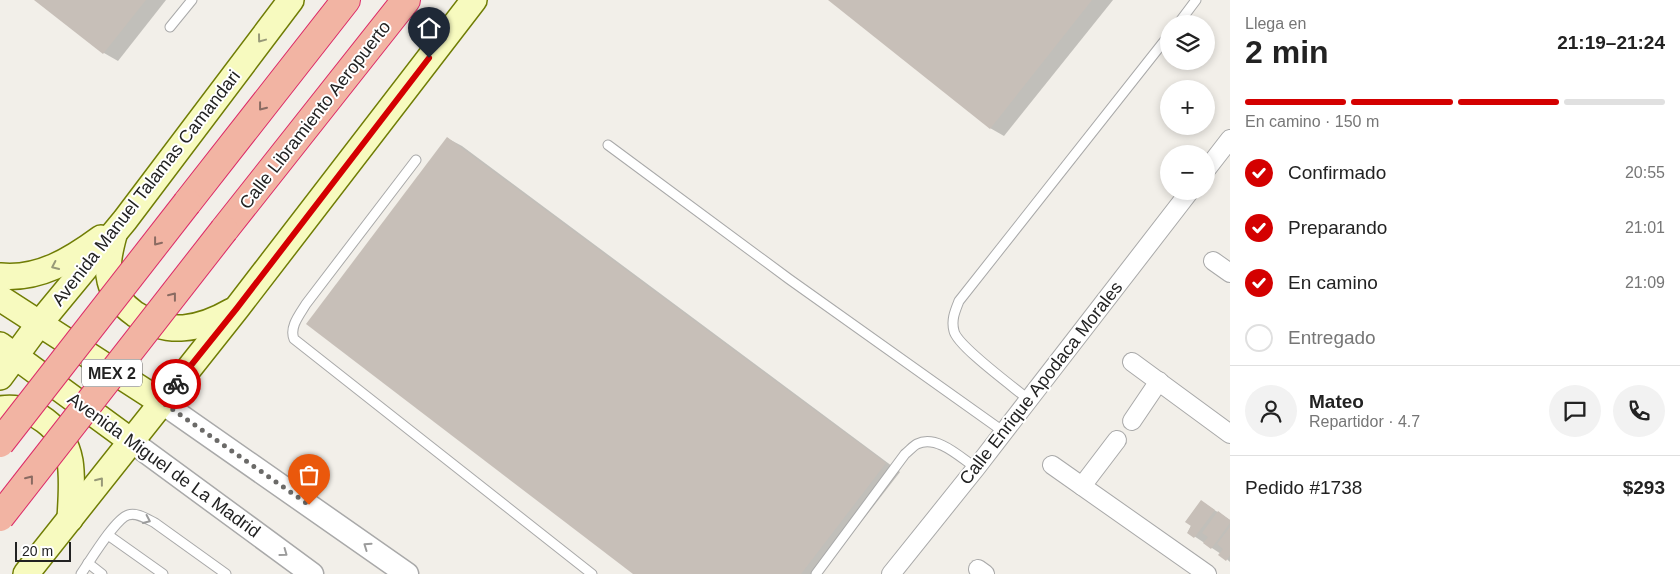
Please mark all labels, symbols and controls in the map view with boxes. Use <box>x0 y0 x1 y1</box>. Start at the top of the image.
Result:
pin <box>408 7 450 58</box>
icon: home <box>415 14 443 42</box>
map controls <box>1160 15 1215 200</box>
button: layers <box>1160 15 1215 70</box>
text: Llega en <box>1245 15 1306 32</box>
street label: Calle Libramiento Aeropuerto <box>235 17 395 213</box>
text: 21:19–21:24 <box>1557 32 1665 53</box>
one-way arrow <box>259 33 267 42</box>
text: 2 min <box>1245 34 1329 70</box>
street label: Avenida Manuel Talamas Camandari <box>48 66 244 310</box>
button: + <box>1160 80 1215 135</box>
one-way arrow <box>259 101 268 111</box>
text: En camino · 150 m <box>1245 113 1379 130</box>
button: − <box>1160 145 1215 200</box>
icon: check <box>1245 159 1273 187</box>
text: Confirmado <box>1288 162 1386 183</box>
text: 20:55 <box>1625 164 1665 181</box>
icon: check <box>1245 214 1273 242</box>
text: Preparando <box>1288 217 1387 238</box>
text: 21:01 <box>1625 219 1665 236</box>
one-way arrow <box>155 236 163 245</box>
one-way arrow <box>51 259 60 270</box>
icon: check <box>1245 269 1273 297</box>
text: En camino <box>1288 272 1378 293</box>
text: 21:09 <box>1625 274 1665 291</box>
street label: Calle Enrique Apodaca Morales <box>955 277 1127 489</box>
one-way arrow <box>167 292 176 301</box>
text: Entregado <box>1288 327 1376 348</box>
road number: MEX 2 <box>82 359 142 386</box>
courier <box>151 359 201 409</box>
icon: bike <box>162 370 190 398</box>
button: person <box>1245 385 1297 437</box>
button: chat <box>1549 385 1601 437</box>
button: phone <box>1613 385 1665 437</box>
street label: Avenida Miguel de La Madrid <box>64 388 264 542</box>
text: Mateo <box>1309 391 1364 412</box>
text: Repartidor · 4.7 <box>1309 413 1420 430</box>
pin <box>288 454 330 505</box>
icon: bag <box>295 461 323 489</box>
one-way arrow <box>24 475 33 485</box>
text: Pedido #1738 <box>1245 477 1362 498</box>
text: $293 <box>1623 477 1665 498</box>
one-way arrow <box>95 478 103 487</box>
one-way arrow <box>142 513 151 524</box>
scale bar <box>15 539 71 562</box>
text: 20 m <box>22 543 53 559</box>
one-way arrow <box>363 543 373 552</box>
one-way arrow <box>278 547 287 556</box>

